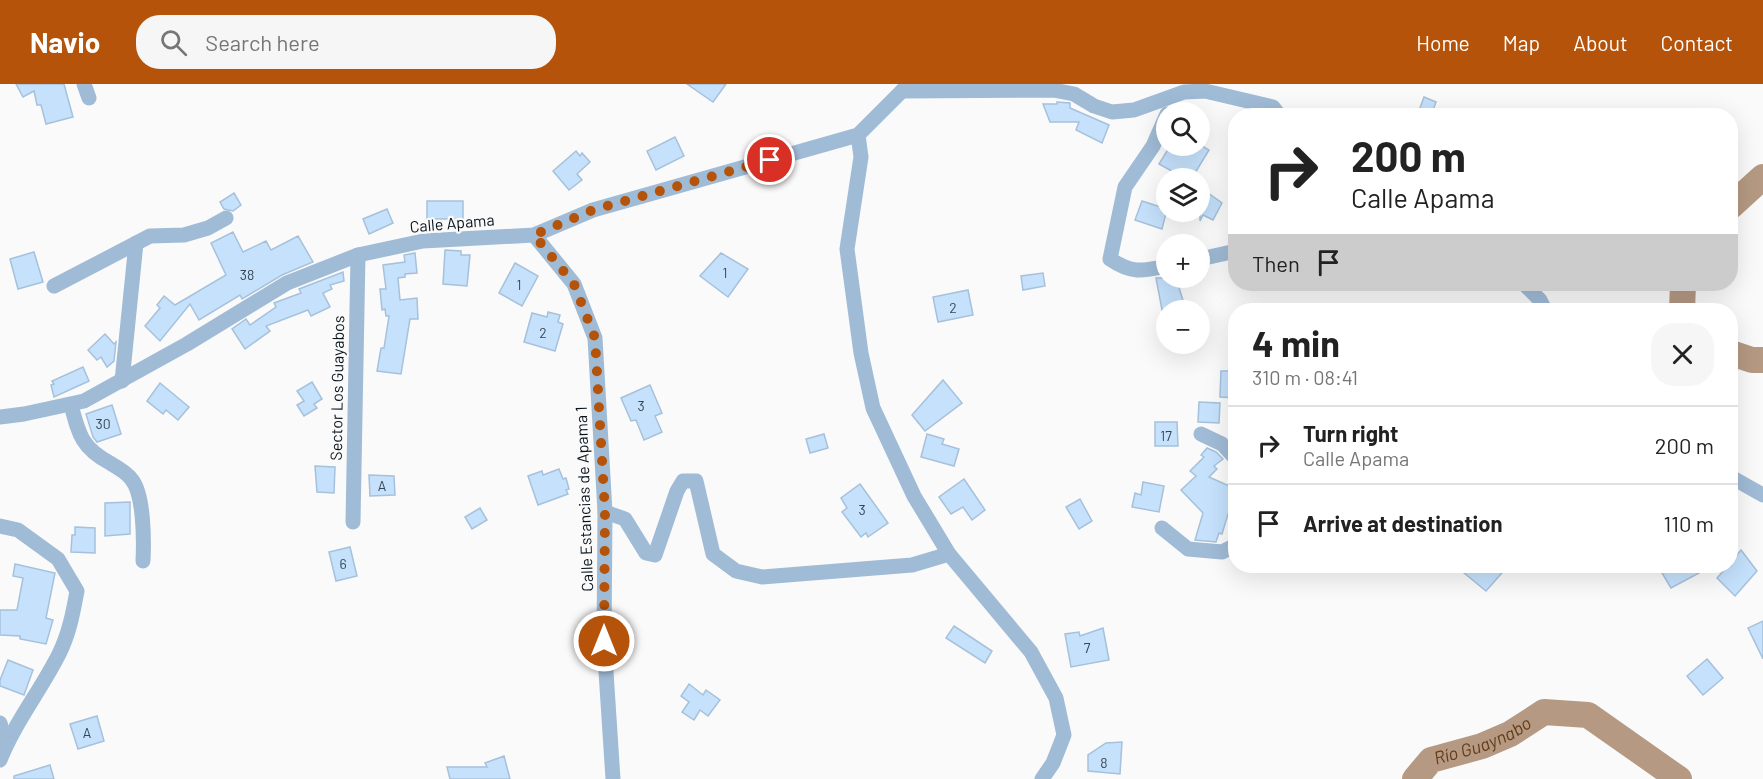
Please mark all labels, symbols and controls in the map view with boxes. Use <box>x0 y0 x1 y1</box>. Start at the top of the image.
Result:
search box <box>136 15 556 69</box>
text: Navio <box>30 25 100 59</box>
icon: search <box>157 26 190 59</box>
text: Search here <box>205 29 320 55</box>
text: Home <box>1416 30 1470 55</box>
text: Map <box>1503 30 1540 55</box>
text: About <box>1573 30 1628 55</box>
text: Contact <box>1661 30 1733 55</box>
map controls <box>1156 102 1210 354</box>
button: search <box>1156 102 1210 156</box>
text: 200 m <box>1351 130 1466 180</box>
icon: right <box>1252 132 1330 210</box>
pin <box>744 134 795 185</box>
icon: arrive <box>753 143 786 176</box>
button: layers <box>1156 168 1210 222</box>
text: Calle Apama <box>1351 181 1494 213</box>
street label: Calle Apama <box>409 209 495 236</box>
button: + <box>1156 234 1210 288</box>
icon: arrive <box>1312 246 1345 279</box>
text: Then <box>1252 250 1300 276</box>
house number: 1 <box>723 264 727 281</box>
house number: 38 <box>240 266 254 283</box>
house number: 1 <box>517 276 521 293</box>
house number: 2 <box>949 299 957 316</box>
button: − <box>1156 300 1210 354</box>
street label: Sector Los Guayabos <box>326 315 347 461</box>
text: 4 min <box>1252 321 1340 364</box>
button: close <box>1651 323 1714 386</box>
house number: 2 <box>539 324 547 341</box>
text: 310 m · 08:41 <box>1252 365 1358 389</box>
house number: 3 <box>637 397 645 414</box>
street label: Calle Estancias de Apama 1 <box>571 406 596 592</box>
house number: 30 <box>95 415 111 432</box>
text: Turn right <box>1303 420 1398 446</box>
house number: 17 <box>1160 427 1172 444</box>
icon: right <box>1252 429 1285 462</box>
text: 200 m <box>1655 432 1714 458</box>
text: Calle Apama <box>1303 446 1409 470</box>
house number: A <box>378 477 387 494</box>
house number: 3 <box>858 501 866 518</box>
icon: arrive <box>1252 507 1285 540</box>
text: Arrive at destination <box>1303 510 1502 536</box>
text: 110 m <box>1664 510 1714 536</box>
house number: 6 <box>339 555 347 572</box>
position arrow <box>572 609 636 673</box>
house number: 7 <box>1084 639 1091 656</box>
water label: Río Guaynabo <box>1431 711 1535 769</box>
house number: A <box>83 724 92 741</box>
house number: 8 <box>1100 754 1108 771</box>

